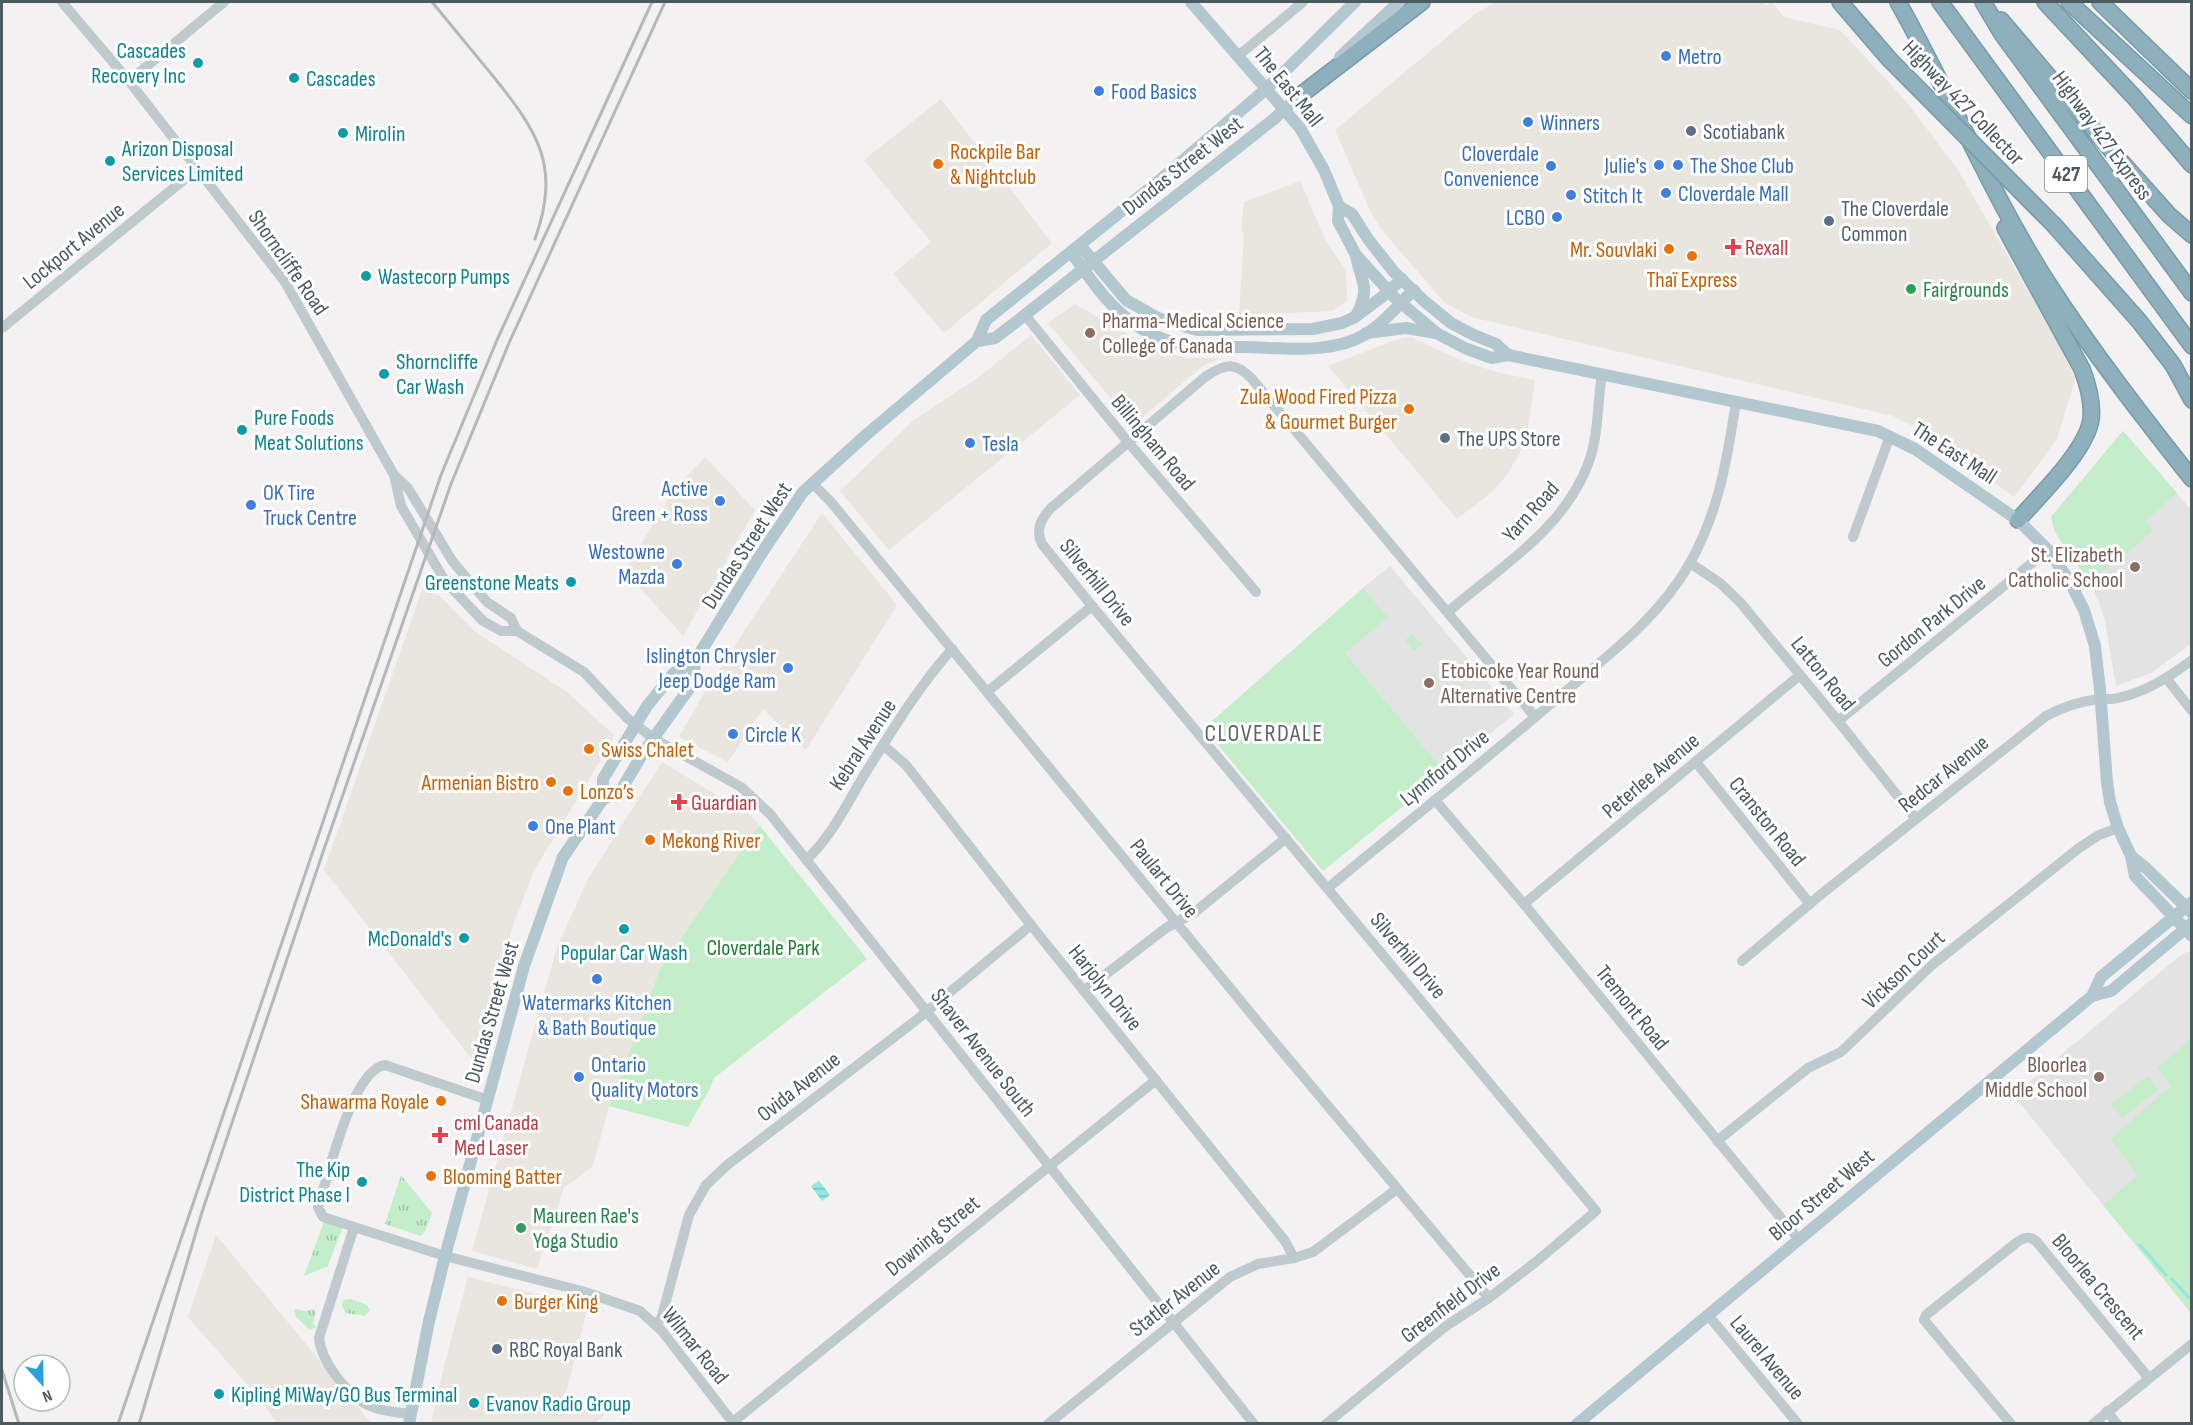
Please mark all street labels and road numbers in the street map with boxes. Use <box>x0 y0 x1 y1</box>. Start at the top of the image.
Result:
street label: Highway 427 Collector <box>1896 35 2030 171</box>
street label: The East Mall <box>1247 41 1328 133</box>
street label: Highway 427 Express <box>2047 65 2159 205</box>
street label: Dundas Street West <box>1117 110 1249 222</box>
road number: 427 <box>2045 156 2087 192</box>
street label: Lockport Avenue <box>18 197 130 295</box>
street label: Shorncliffe Road <box>242 205 334 321</box>
street label: Billingham Road <box>1105 389 1201 496</box>
street label: The East Mall <box>1907 416 2002 491</box>
street label: Yarn Road <box>1497 476 1565 548</box>
street label: Dundas Street West <box>696 477 798 614</box>
street label: Silverhill Drive <box>1053 534 1140 632</box>
street label: Gordon Park Drive <box>1872 570 1992 674</box>
street label: Latton Road <box>1784 631 1861 717</box>
street label: Kebral Avenue <box>824 694 903 796</box>
street label: Lynnford Drive <box>1395 724 1495 812</box>
street label: Peterlee Avenue <box>1597 728 1705 825</box>
street label: Redcar Avenue <box>1893 730 1995 819</box>
street label: Cranston Road <box>1722 772 1811 872</box>
street label: Paulart Drive <box>1124 834 1204 924</box>
street label: Silverhill Drive <box>1364 907 1452 1005</box>
street label: Vickson Court <box>1857 925 1951 1015</box>
street label: Dundas Street West <box>459 938 526 1086</box>
street label: Harjolyn Drive <box>1062 939 1148 1036</box>
street label: Tremont Road <box>1589 960 1674 1056</box>
street label: Shaver Avenue South <box>924 983 1041 1122</box>
street label: Ovida Avenue <box>752 1046 846 1128</box>
street label: Bloor Street West <box>1764 1143 1880 1247</box>
street label: Downing Street <box>880 1190 986 1282</box>
street label: Bloorlea Crescent <box>2046 1228 2150 1346</box>
street label: Statler Avenue <box>1124 1255 1226 1343</box>
street label: Greenfield Drive <box>1396 1257 1506 1349</box>
street label: Wilmar Road <box>656 1302 734 1390</box>
street label: Laurel Avenue <box>1724 1310 1810 1406</box>

